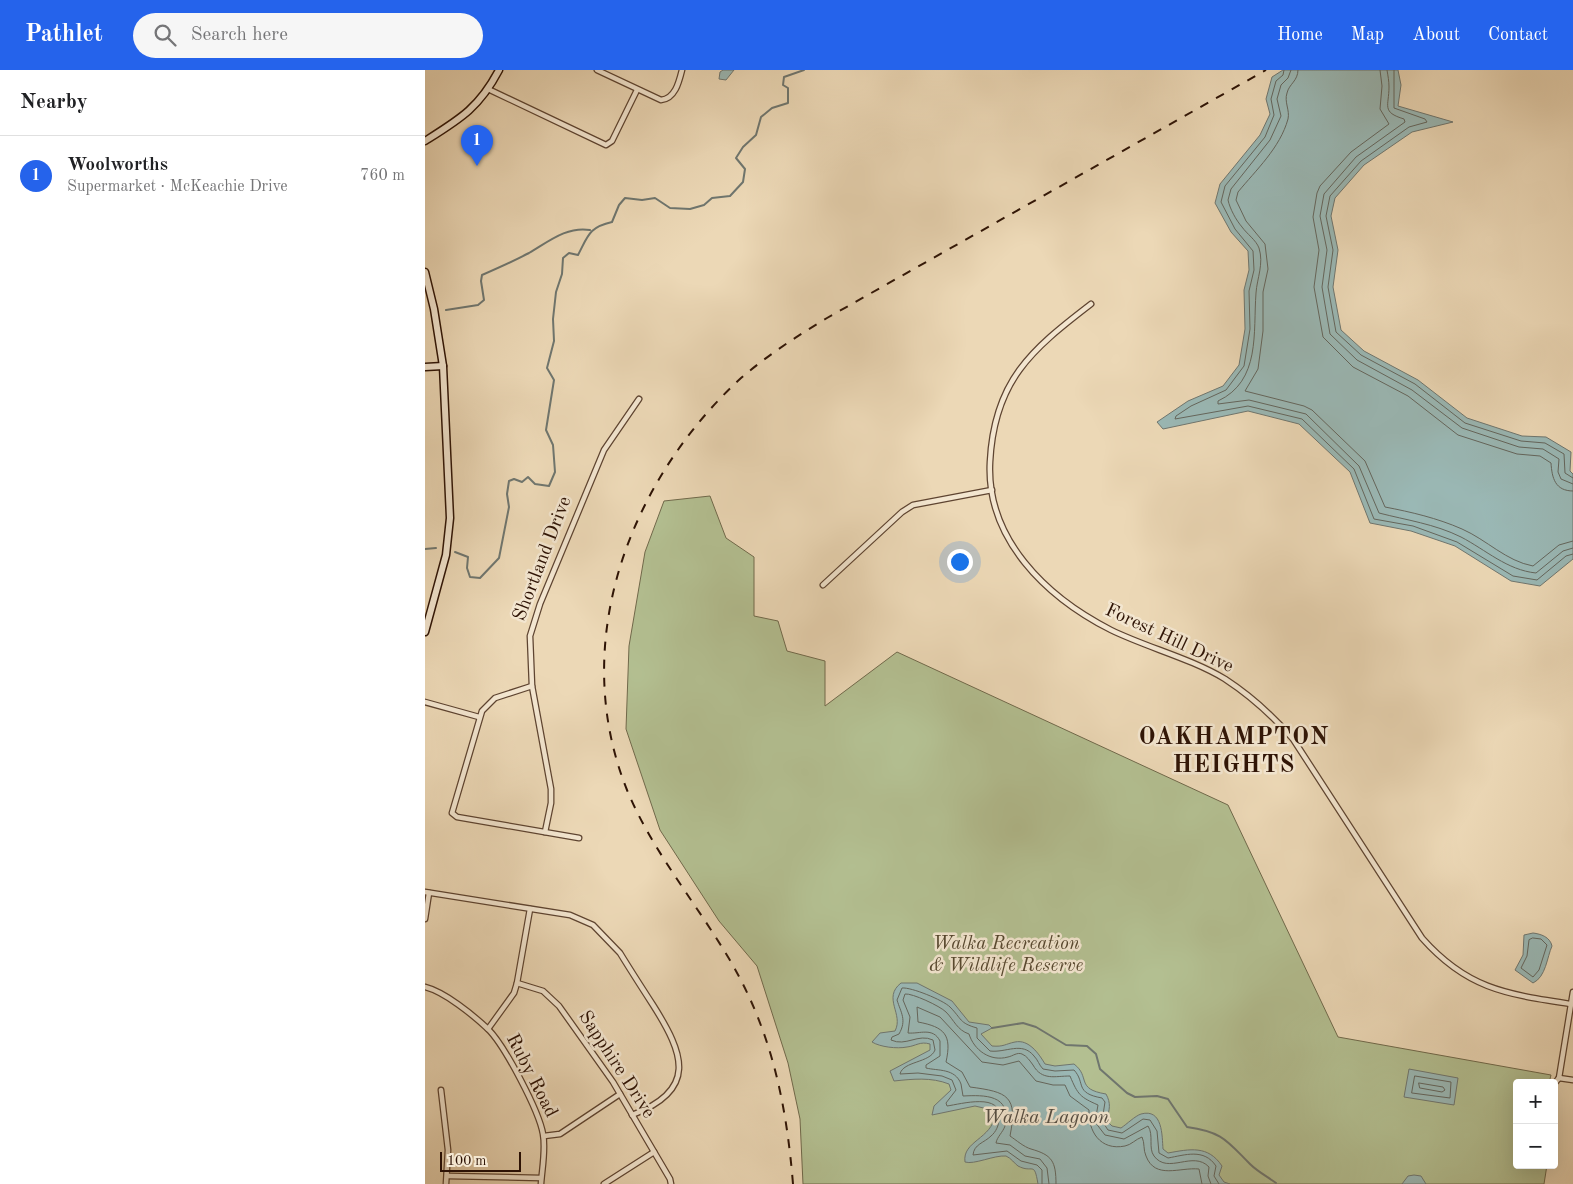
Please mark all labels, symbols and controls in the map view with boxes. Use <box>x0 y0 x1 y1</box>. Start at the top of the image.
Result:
search box <box>133 13 483 58</box>
icon: search <box>151 21 179 49</box>
text: Pathlet <box>25 23 103 47</box>
text: Search here <box>191 26 288 45</box>
text: Home <box>1277 26 1323 44</box>
text: Map <box>1351 26 1384 44</box>
text: About <box>1412 26 1460 44</box>
text: Contact <box>1488 26 1548 44</box>
text: Nearby <box>20 92 88 113</box>
pin: 1 <box>461 125 493 166</box>
text: Woolworths <box>67 156 168 175</box>
text: 1 <box>31 168 41 184</box>
text: 760 m <box>360 168 405 184</box>
text: Supermarket · McKeachie Drive <box>67 179 288 195</box>
street label: Shortland Drive <box>511 494 575 624</box>
your location <box>947 549 973 575</box>
street label: Forest Hill Drive <box>1102 601 1236 677</box>
district label: OAKHAMPTON HEIGHTS <box>1139 726 1329 778</box>
park label: Walka Recreation & Wildlife Reserve <box>929 935 1083 976</box>
street label: Sapphire Drive <box>574 1008 658 1122</box>
street label: Ruby Road <box>502 1031 560 1121</box>
map controls <box>1513 1079 1558 1169</box>
button: + <box>1513 1079 1558 1124</box>
water label: Walka Lagoon <box>983 1108 1109 1128</box>
button: − <box>1513 1124 1558 1169</box>
scale bar <box>440 1149 521 1172</box>
text: 100 m <box>447 1154 486 1168</box>

